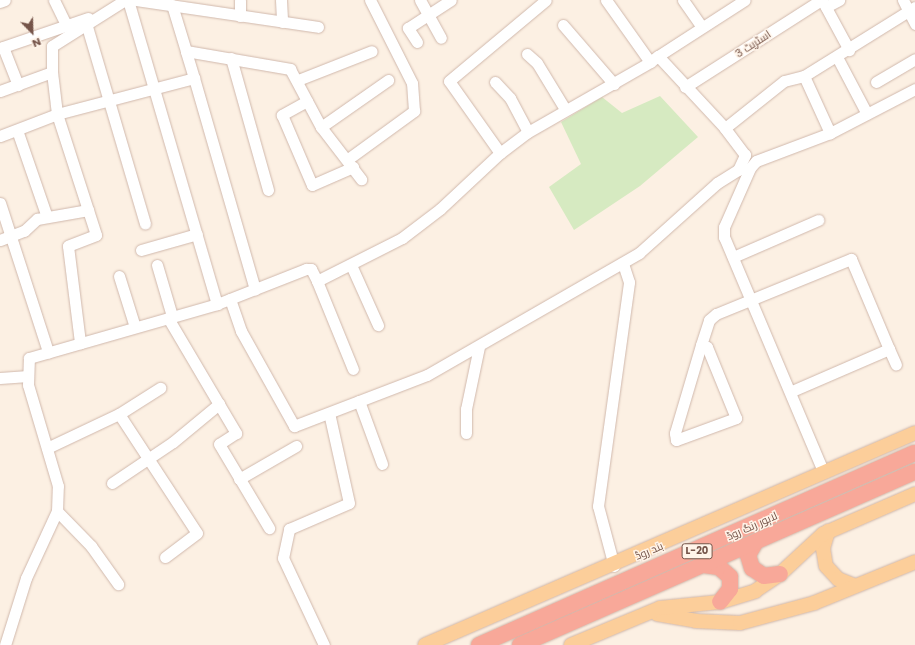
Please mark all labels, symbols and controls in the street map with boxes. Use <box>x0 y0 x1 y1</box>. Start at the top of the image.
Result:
north arrow <box>12 12 52 52</box>
street label: اسٹریٹ 3 <box>733 28 773 60</box>
text: N <box>30 34 44 52</box>
street label: لاہور رنگ روڈ <box>725 509 779 543</box>
street label: بند روڈ <box>633 539 665 563</box>
road number: L-20 <box>681 543 713 559</box>

